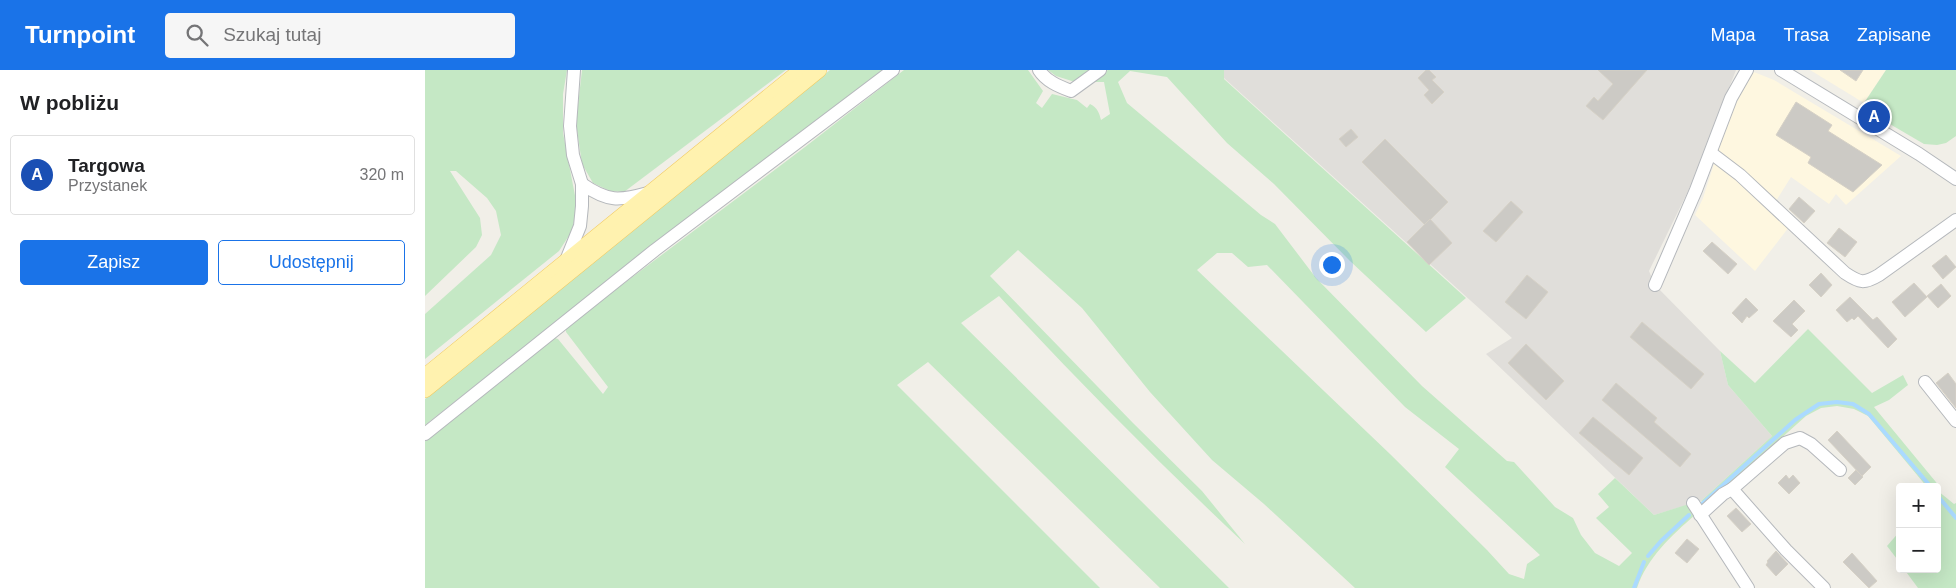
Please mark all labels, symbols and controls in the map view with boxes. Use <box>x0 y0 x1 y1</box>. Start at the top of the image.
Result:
search box <box>165 13 515 58</box>
text: Turnpoint <box>25 21 135 48</box>
icon: search <box>183 21 211 49</box>
text: Szukaj tutaj <box>223 24 321 45</box>
text: Mapa <box>1711 25 1756 45</box>
text: Trasa <box>1784 25 1829 45</box>
text: Zapisane <box>1857 25 1931 45</box>
text: W pobliżu <box>20 91 119 114</box>
pin: A <box>1858 98 1890 136</box>
text: Targowa <box>68 155 145 176</box>
text: A <box>31 166 43 183</box>
text: 320 m <box>360 166 404 183</box>
text: Przystanek <box>68 177 147 194</box>
button: Zapisz <box>20 240 208 285</box>
button: Udostępnij <box>218 240 405 285</box>
your location <box>1319 252 1345 278</box>
map controls <box>1896 483 1941 573</box>
button: + <box>1896 483 1941 528</box>
button: − <box>1896 528 1941 573</box>

